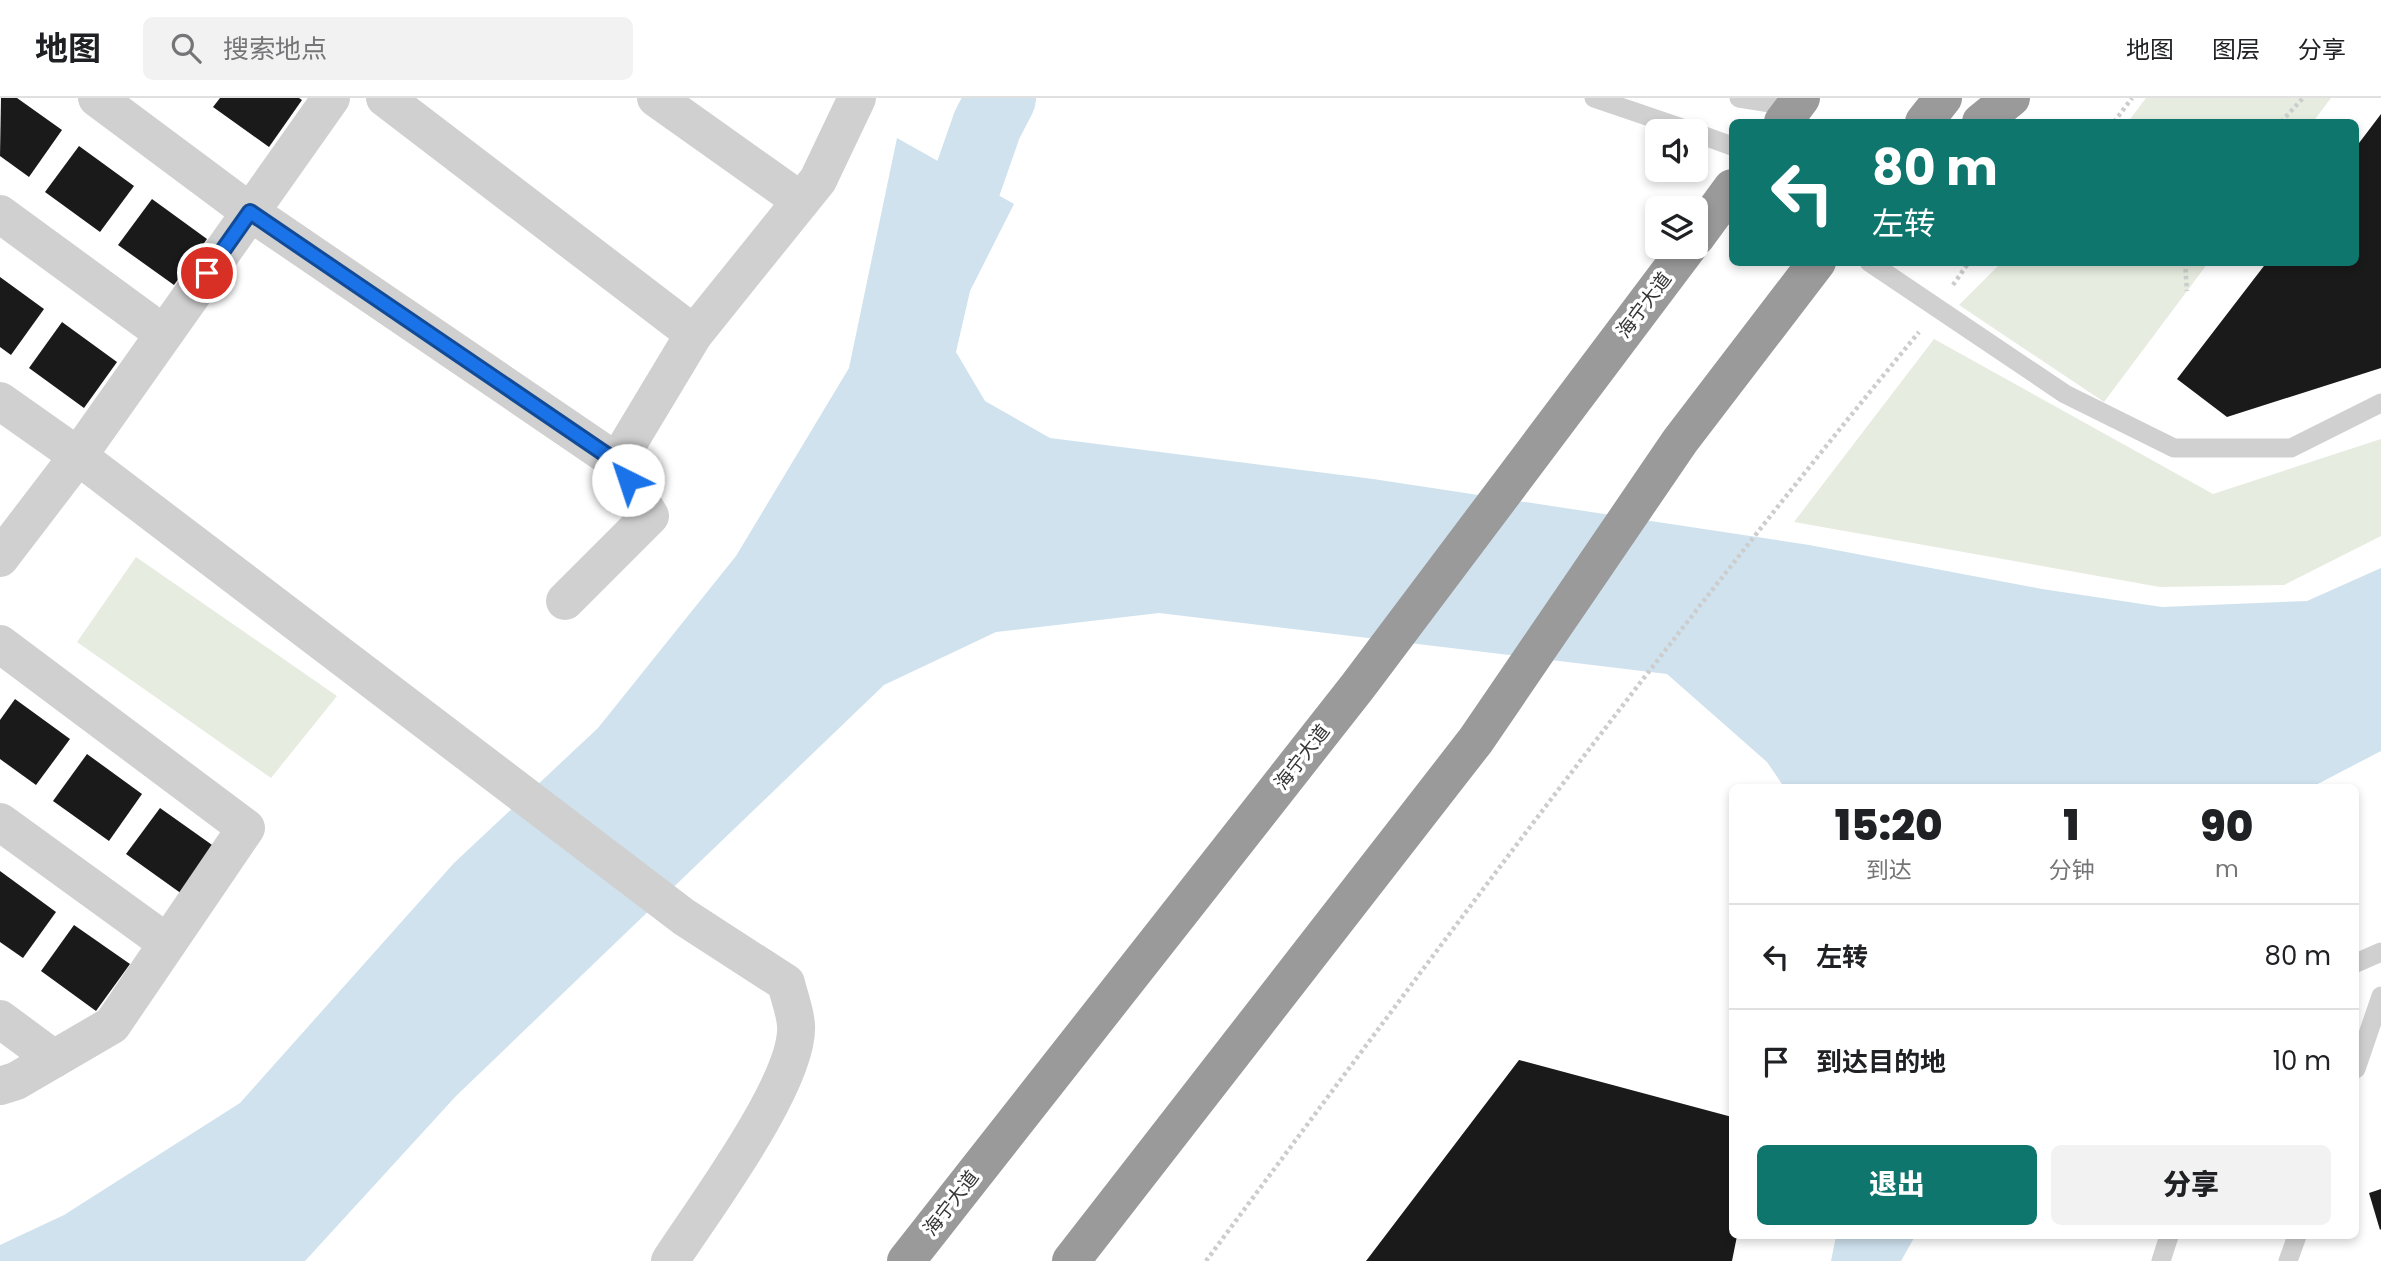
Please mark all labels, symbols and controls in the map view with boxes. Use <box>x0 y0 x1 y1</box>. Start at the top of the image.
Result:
search box <box>143 17 633 80</box>
text: 地图 <box>35 25 101 72</box>
icon: search <box>167 29 205 67</box>
text: 搜索地点 <box>223 31 327 67</box>
text: 地图 <box>2126 33 2174 66</box>
text: 图层 <box>2212 33 2260 66</box>
text: 分享 <box>2298 33 2346 66</box>
map controls <box>1645 119 1708 259</box>
button: sound <box>1645 119 1708 182</box>
text: 80 m <box>1872 134 1998 202</box>
icon: left <box>1757 147 1848 238</box>
button: layers <box>1645 196 1708 259</box>
text: 左转 <box>1872 201 1936 246</box>
pin <box>177 243 237 303</box>
icon: arrive <box>188 254 226 292</box>
street label: 海宁大道 <box>1610 267 1678 343</box>
position arrow <box>591 443 665 517</box>
street label: 海宁大道 <box>1268 719 1336 795</box>
text: 15:20 <box>1835 796 1943 855</box>
text: 1 <box>2063 796 2080 855</box>
text: 90 <box>2200 797 2253 856</box>
text: m <box>2215 853 2239 885</box>
text: 到达 <box>1866 854 1912 886</box>
text: 分钟 <box>2048 854 2094 886</box>
icon: left <box>1757 938 1795 976</box>
text: 80 m <box>2265 938 2331 974</box>
text: 左转 <box>1816 939 1868 975</box>
icon: arrive <box>1757 1043 1795 1081</box>
text: 10 m <box>2273 1043 2331 1079</box>
text: 到达目的地 <box>1816 1044 1946 1080</box>
button: 退出 <box>1757 1145 2037 1225</box>
button: 分享 <box>2051 1145 2331 1225</box>
street label: 海宁大道 <box>917 1165 985 1241</box>

